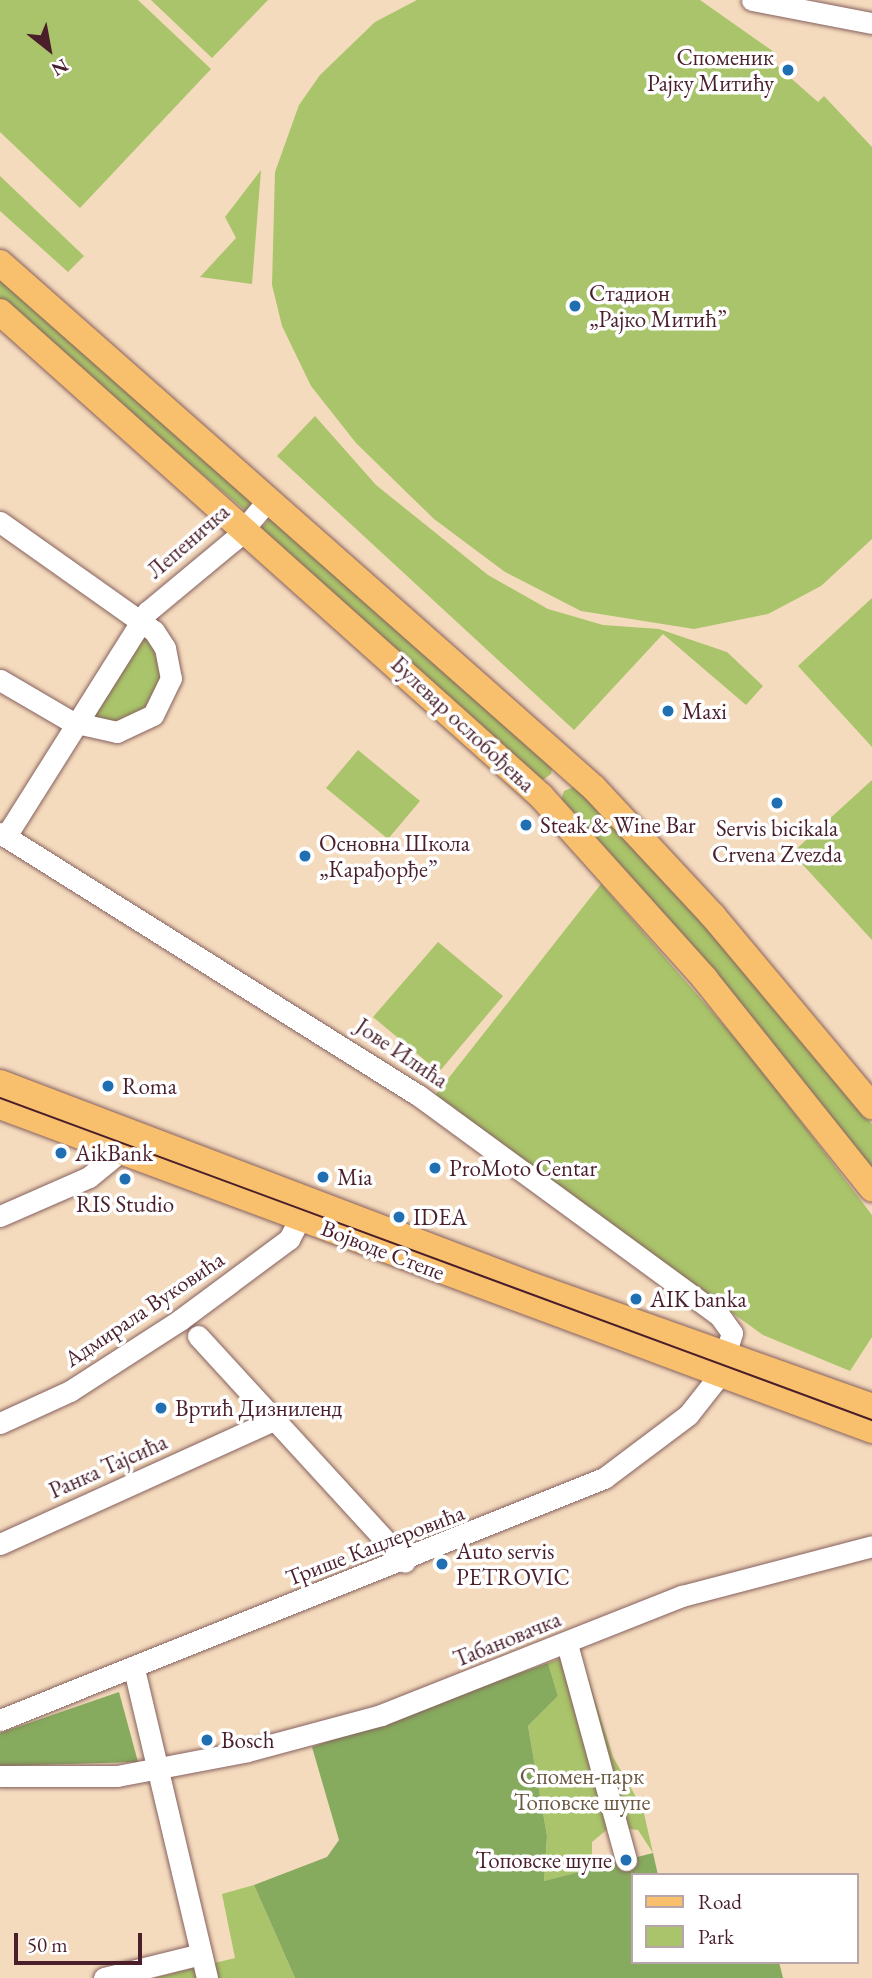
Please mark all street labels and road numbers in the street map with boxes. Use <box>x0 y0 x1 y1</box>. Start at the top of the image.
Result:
street label: Лепеничка <box>141 498 235 584</box>
street label: Булевар ослобођења <box>385 650 541 798</box>
street label: Јове Илића <box>351 1012 453 1094</box>
street label: Војводе Степе <box>317 1214 449 1286</box>
street label: Адмирала Вуковића <box>59 1245 229 1373</box>
street label: Ранка Тајсића <box>45 1428 171 1504</box>
street label: Трише Кацлеровића <box>282 1498 468 1592</box>
street label: Табановачка <box>449 1605 565 1673</box>

